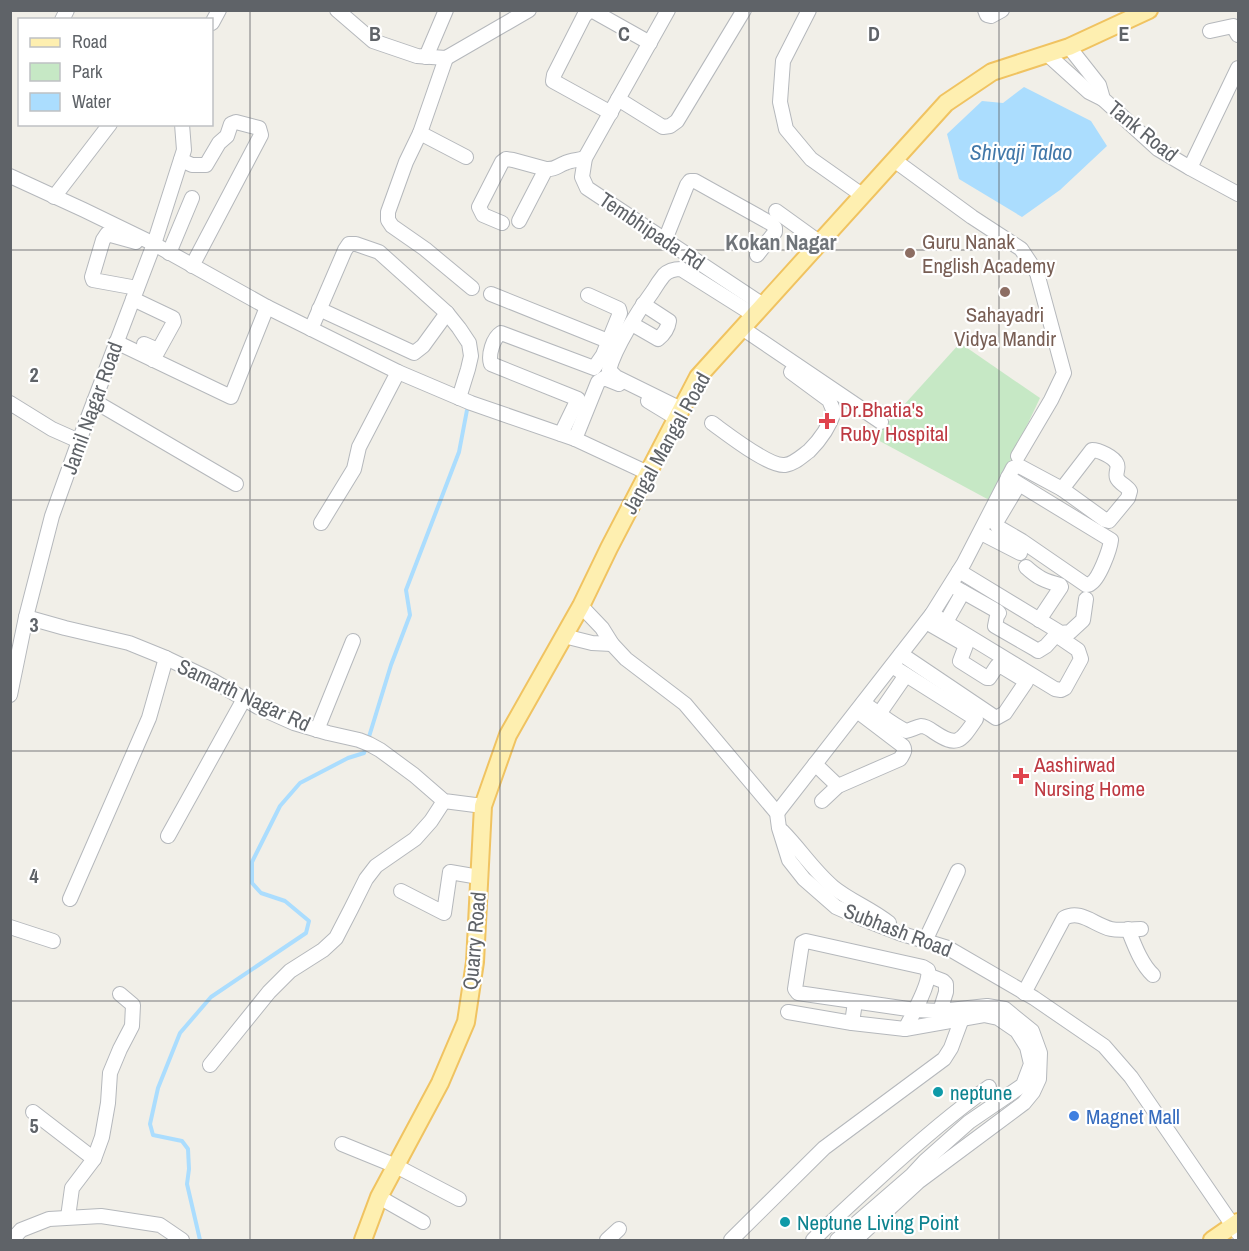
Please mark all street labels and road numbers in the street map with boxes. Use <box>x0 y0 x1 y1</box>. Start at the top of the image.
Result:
street label: Tank Road <box>1102 94 1184 168</box>
street label: Tembhipada Rd <box>593 185 711 277</box>
street label: Jamil Nagar Road <box>55 338 129 478</box>
street label: Jangal Mangal Road <box>615 367 717 519</box>
street label: Samarth Nagar Rd <box>173 652 315 738</box>
street label: Quarry Road <box>455 891 493 991</box>
street label: Subhash Road <box>840 896 956 964</box>

